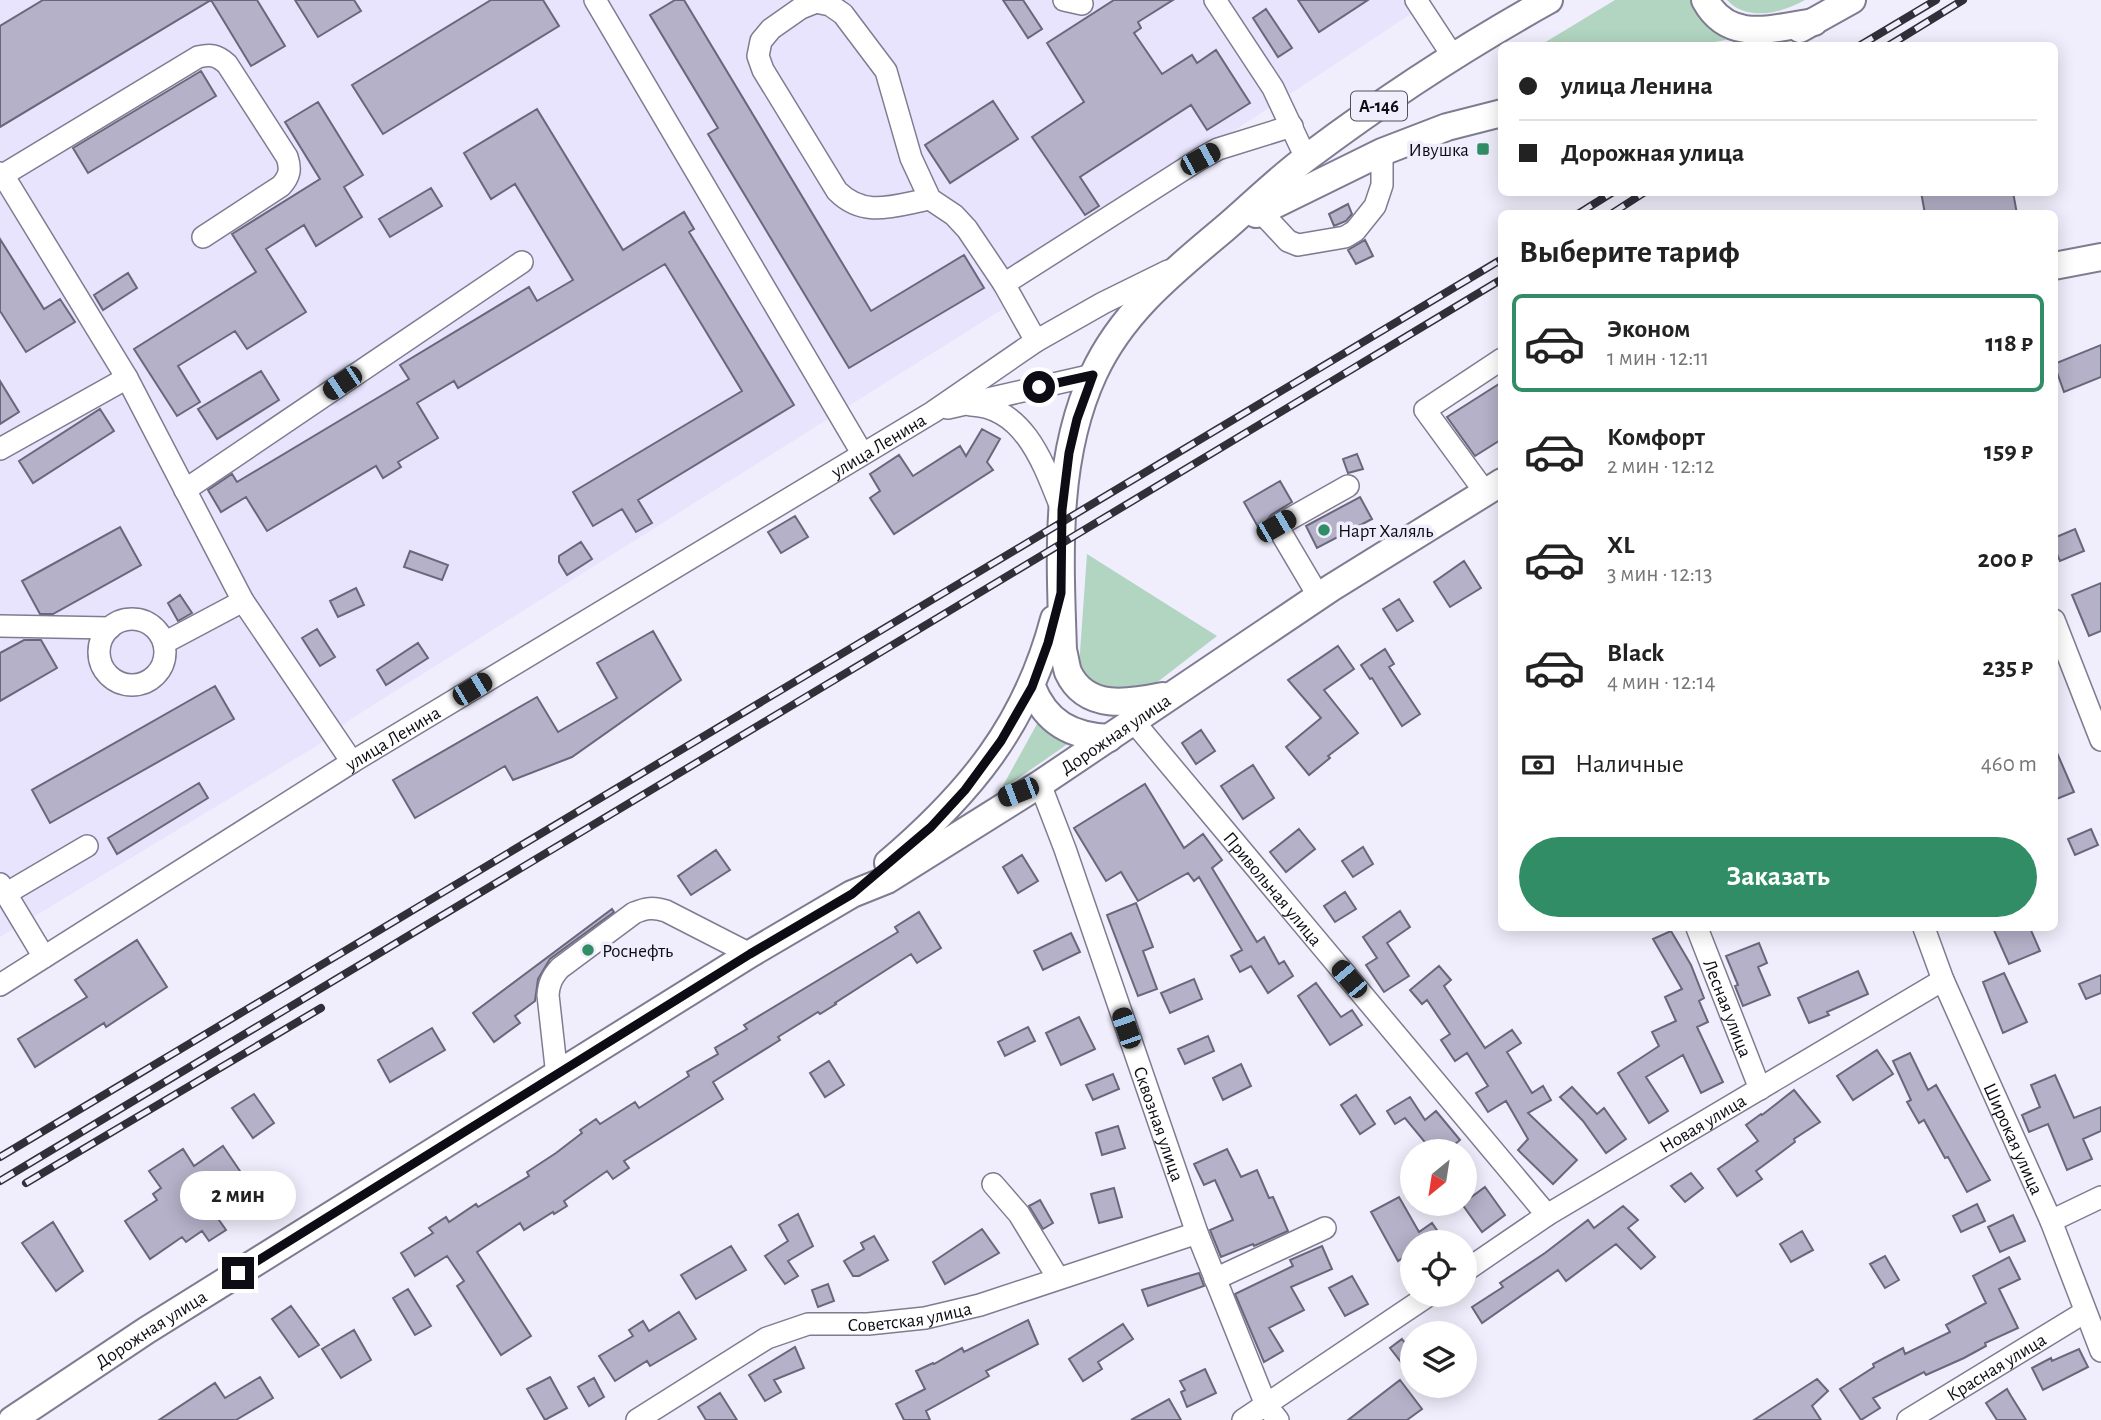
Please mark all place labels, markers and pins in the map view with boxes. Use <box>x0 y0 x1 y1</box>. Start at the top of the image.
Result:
place label: Ивушка <box>1409 141 1469 160</box>
marker: Ивушка <box>1475 141 1491 157</box>
marker: Нарт Халяль <box>1316 522 1332 538</box>
place label: Нарт Халяль <box>1338 522 1433 541</box>
marker: Роснефть <box>580 942 596 958</box>
place label: Роснефть <box>602 942 673 961</box>

